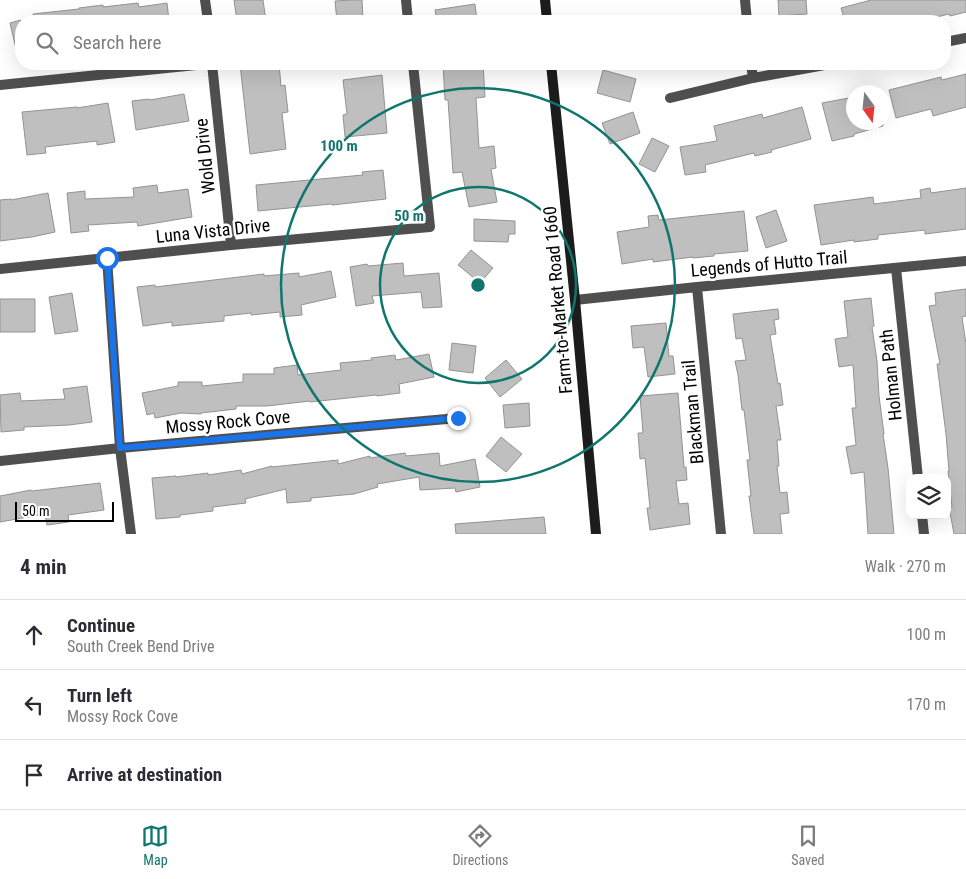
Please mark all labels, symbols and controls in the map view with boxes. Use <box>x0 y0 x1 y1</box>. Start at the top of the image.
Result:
search box <box>15 15 951 70</box>
icon: search <box>33 29 61 57</box>
text: Search here <box>73 31 161 54</box>
north arrow <box>846 85 891 130</box>
street label: Wold Drive <box>190 117 219 195</box>
text: 100 m <box>320 137 358 155</box>
street label: Farm-to-Market Road 1660 <box>539 205 576 395</box>
text: 50 m <box>394 207 424 225</box>
street label: Luna Vista Drive <box>155 214 271 247</box>
street label: Legends of Hutto Trail <box>690 246 848 281</box>
route start <box>96 247 119 270</box>
centre of rings <box>469 276 487 294</box>
street label: Holman Path <box>875 328 906 422</box>
street label: Blackman Trail <box>677 359 708 465</box>
street label: Mossy Rock Cove <box>165 406 291 437</box>
route end <box>447 407 470 430</box>
map controls <box>906 474 951 519</box>
button: layers <box>906 474 951 519</box>
scale bar <box>15 499 114 522</box>
text: 50 m <box>22 503 50 519</box>
text: 4 min <box>20 555 67 579</box>
text: Walk · 270 m <box>865 557 946 576</box>
text: Continue <box>67 614 135 637</box>
icon: ahead <box>20 621 48 649</box>
text: 100 m <box>907 625 946 644</box>
text: South Creek Bend Drive <box>67 637 214 656</box>
text: Turn left <box>67 684 132 707</box>
icon: left <box>20 691 48 719</box>
text: 170 m <box>907 695 946 714</box>
text: Mossy Rock Cove <box>67 707 178 726</box>
icon: arrive <box>20 761 48 789</box>
text: Arrive at destination <box>67 763 222 786</box>
tab: Map <box>141 822 169 868</box>
tab: Directions <box>452 822 508 868</box>
tab: Saved <box>791 822 825 868</box>

